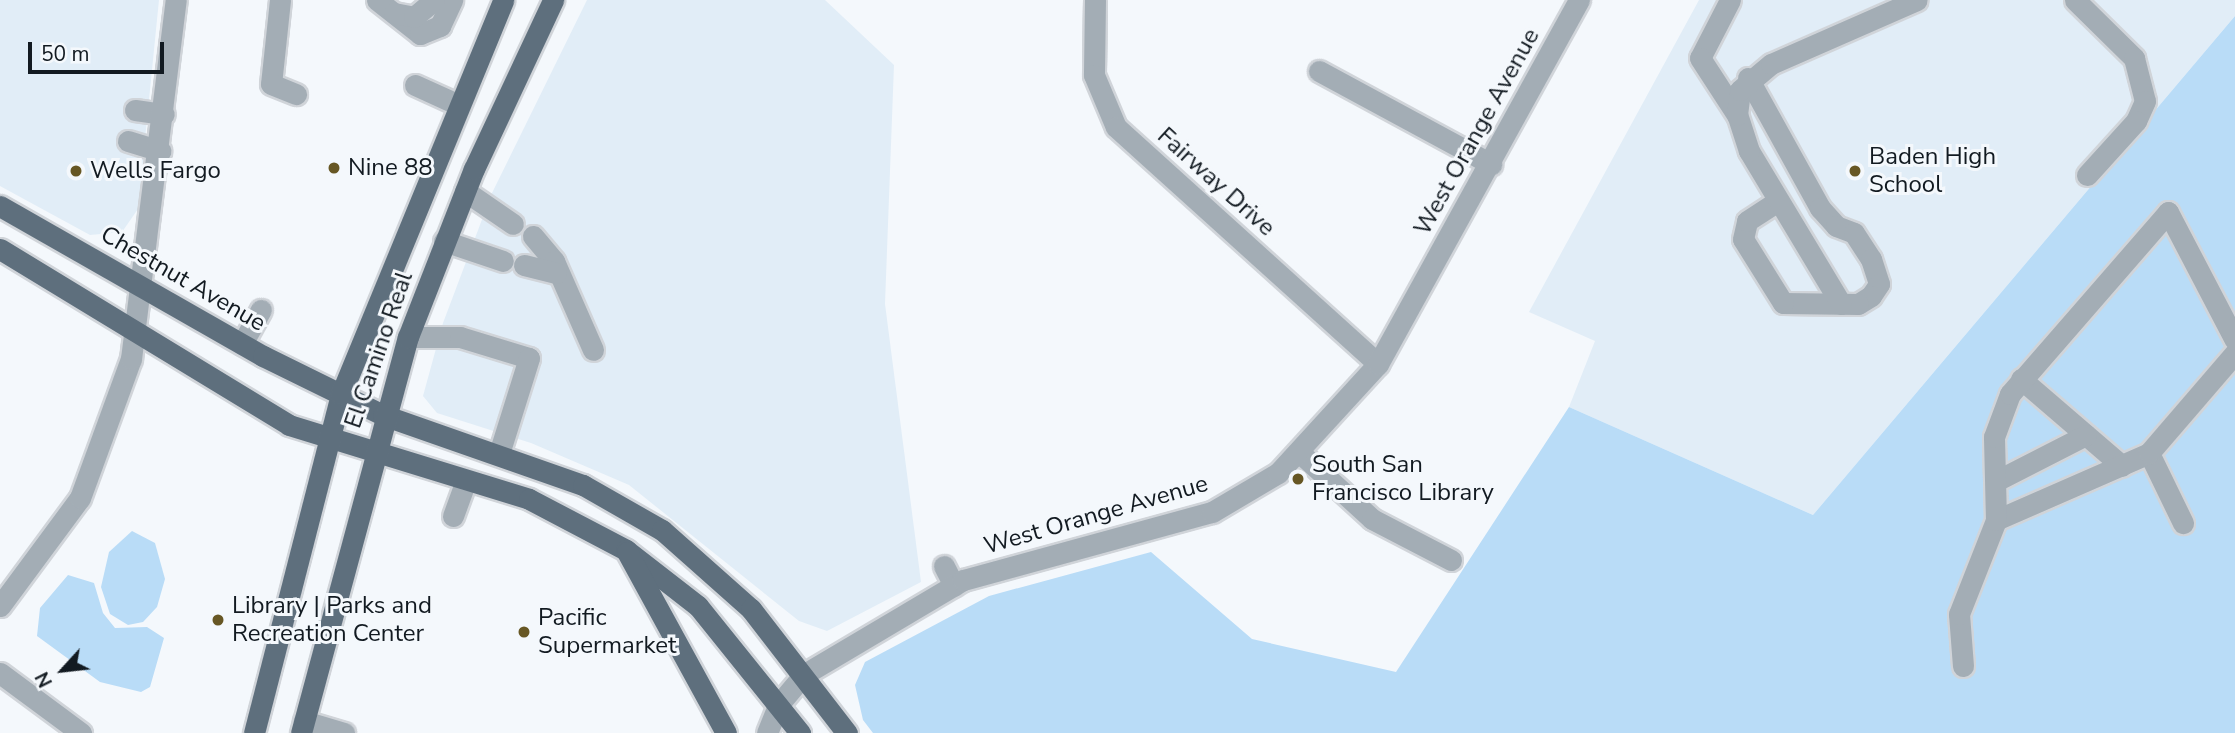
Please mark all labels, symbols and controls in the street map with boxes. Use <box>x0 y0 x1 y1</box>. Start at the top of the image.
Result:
street label: West Orange Avenue <box>1408 24 1546 240</box>
scale bar <box>32 28 168 72</box>
text: 50 m <box>41 40 90 68</box>
street label: Fairway Drive <box>1151 122 1281 242</box>
place label: Baden High School <box>1869 143 1996 199</box>
place label: Nine 88 <box>348 154 433 182</box>
place label: Wells Fargo <box>90 157 221 185</box>
marker: Nine 88 <box>326 160 342 176</box>
marker: Wells Fargo <box>68 163 84 179</box>
marker: Baden High School <box>1847 163 1863 179</box>
street label: Chestnut Avenue <box>95 220 271 338</box>
street label: El Camino Real <box>339 268 419 432</box>
place label: South San Francisco Library <box>1312 451 1494 507</box>
street label: West Orange Avenue <box>981 469 1211 561</box>
marker: South San Francisco Library <box>1290 471 1306 487</box>
place label: Library | Parks and Recreation Center <box>232 592 432 648</box>
place label: Pacific Supermarket <box>538 604 676 660</box>
marker: Library | Parks and Recreation Center <box>210 612 226 628</box>
marker: Pacific Supermarket <box>516 624 532 640</box>
north arrow <box>28 635 98 705</box>
text: N <box>29 667 59 692</box>

